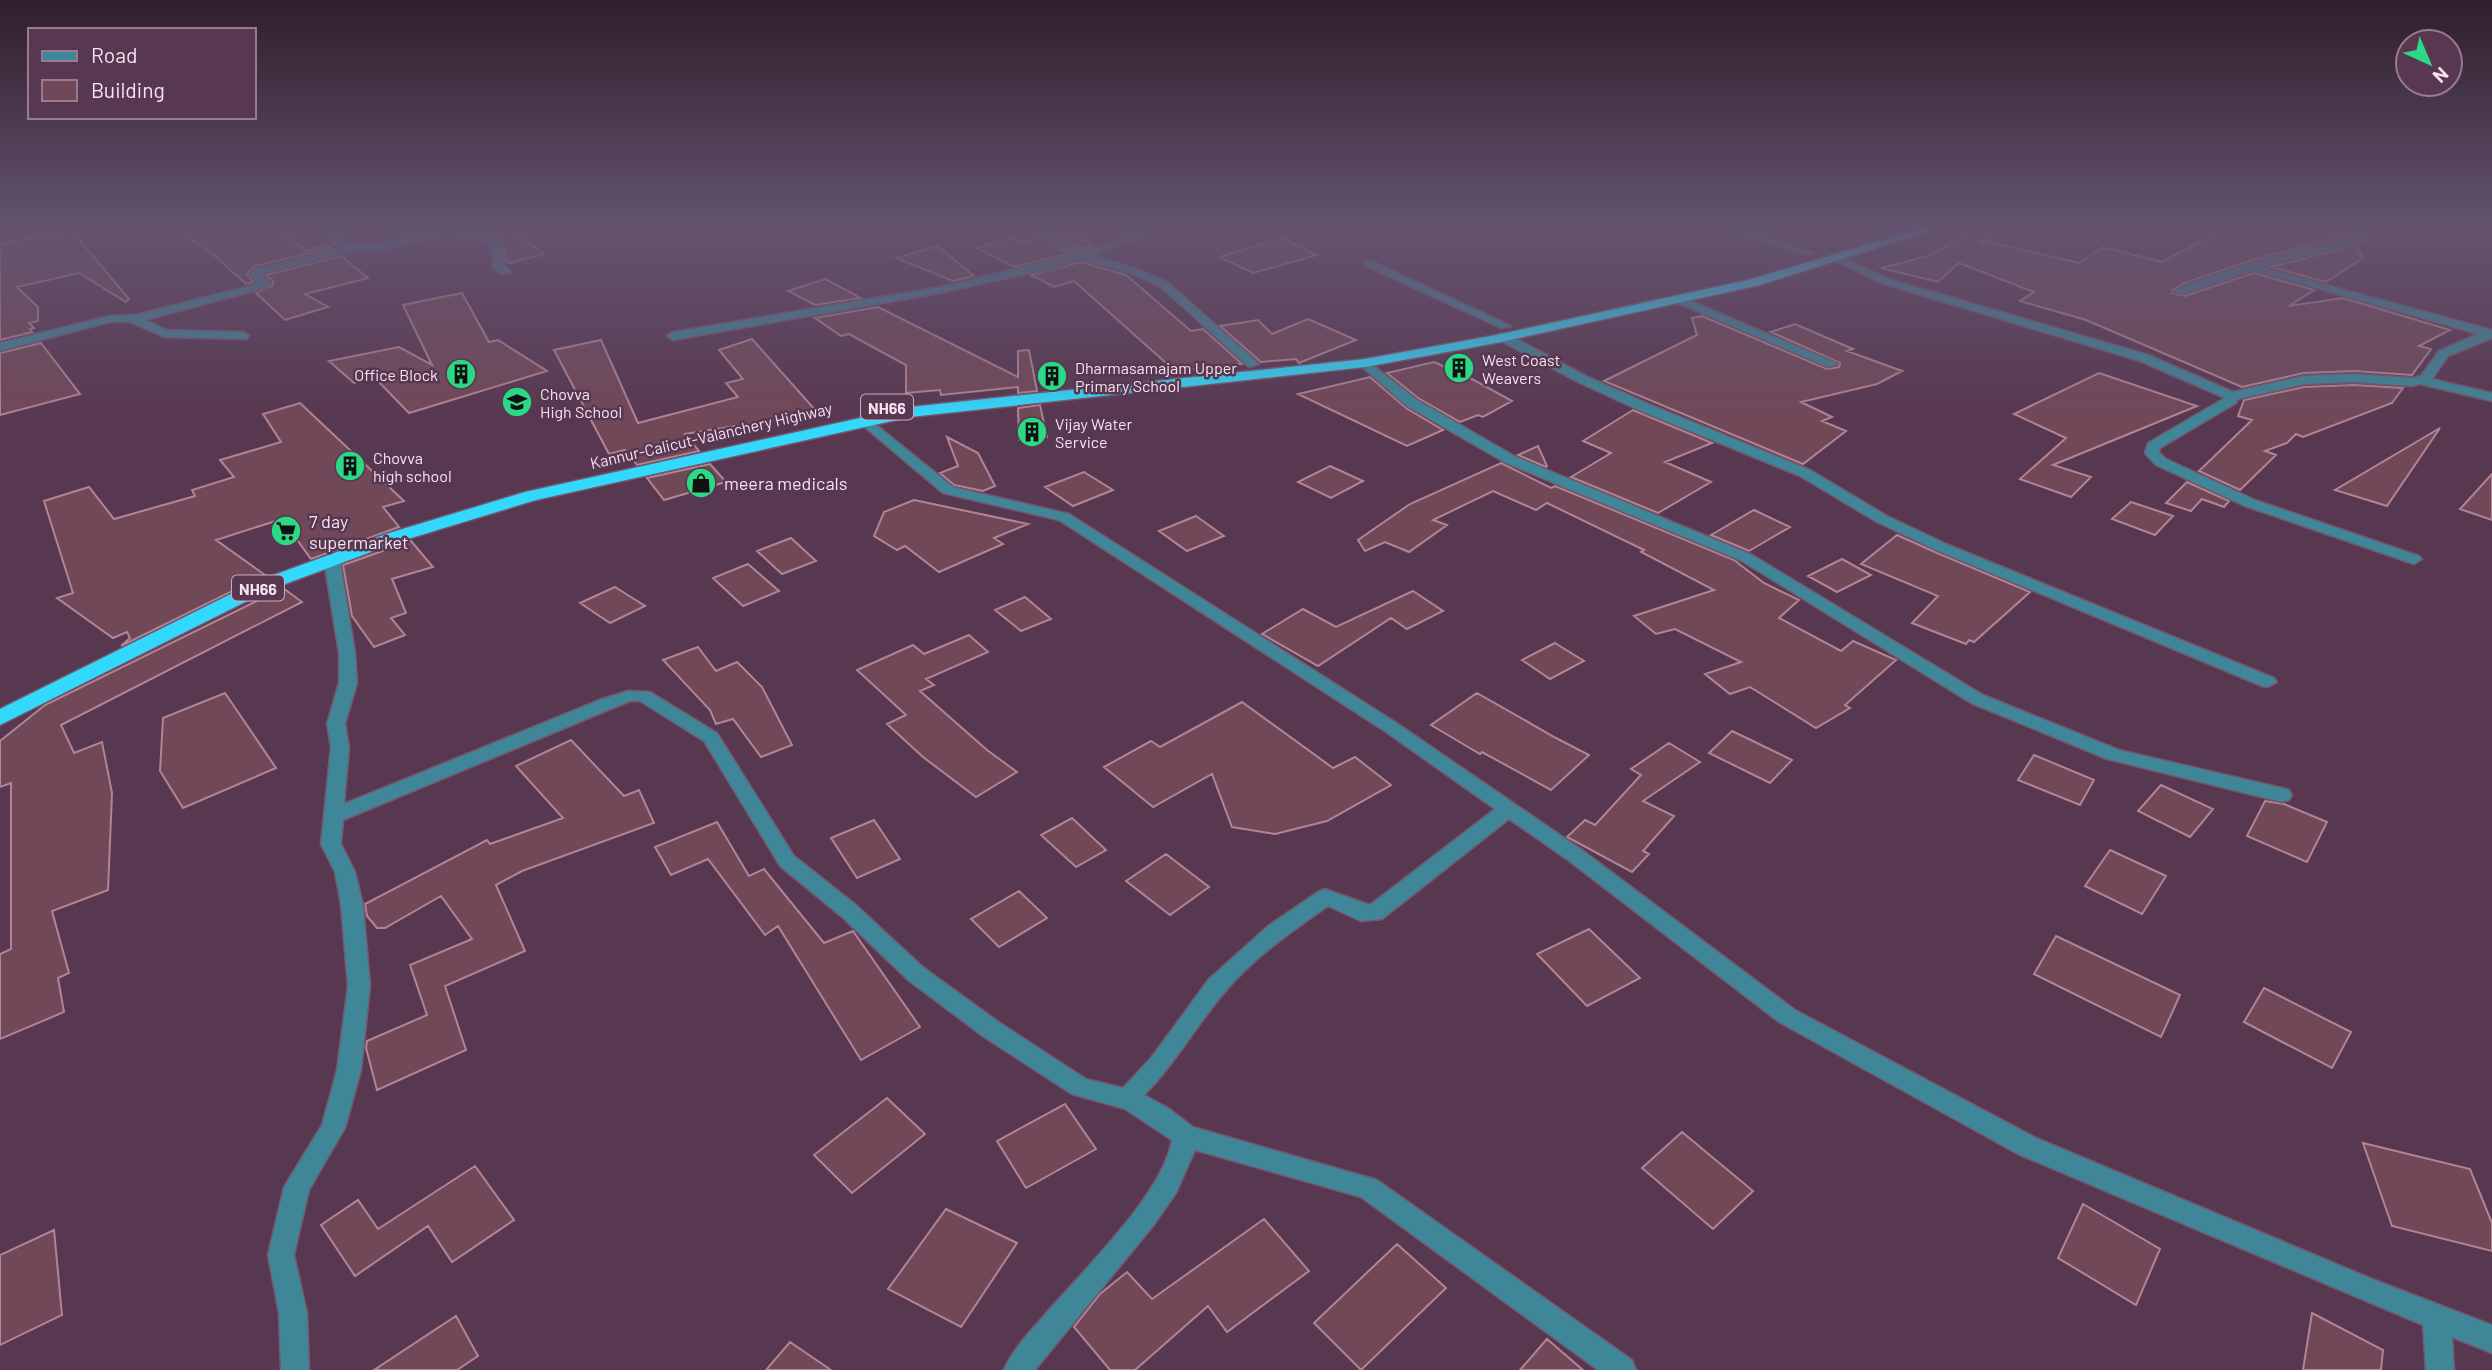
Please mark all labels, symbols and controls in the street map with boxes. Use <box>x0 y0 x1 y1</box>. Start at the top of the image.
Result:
legend <box>28 28 256 119</box>
north arrow <box>2394 28 2464 98</box>
text: Road <box>91 42 137 67</box>
text: N <box>2429 63 2454 88</box>
text: Building <box>91 77 165 102</box>
place label: West Coast Weavers <box>1482 350 1560 387</box>
building icon: West Coast Weavers <box>1442 351 1476 385</box>
building icon: Office Block <box>444 357 478 391</box>
place label: Dharmasamajam Upper Primary School <box>1075 358 1237 395</box>
building icon: Dharmasamajam Upper Primary School <box>1035 359 1069 393</box>
place label: Office Block <box>354 365 438 384</box>
place label: Chovva High School <box>540 384 622 421</box>
school or university icon: Chovva High School <box>500 385 534 419</box>
road number: NH66 <box>861 394 913 420</box>
street label: Kannur-Calicut-Valanchery Highway <box>588 398 835 472</box>
place label: Vijay Water Service <box>1055 414 1133 451</box>
building icon: Vijay Water Service <box>1015 415 1049 449</box>
place label: Chovva high school <box>373 448 452 485</box>
building icon: Chovva high school <box>333 449 367 483</box>
shop icon: meera medicals <box>684 466 718 500</box>
place label: meera medicals <box>724 472 847 494</box>
place label: 7 day supermarket <box>309 510 409 553</box>
supermarket icon: 7 day supermarket <box>269 514 303 548</box>
road number: NH66 <box>232 576 284 600</box>

